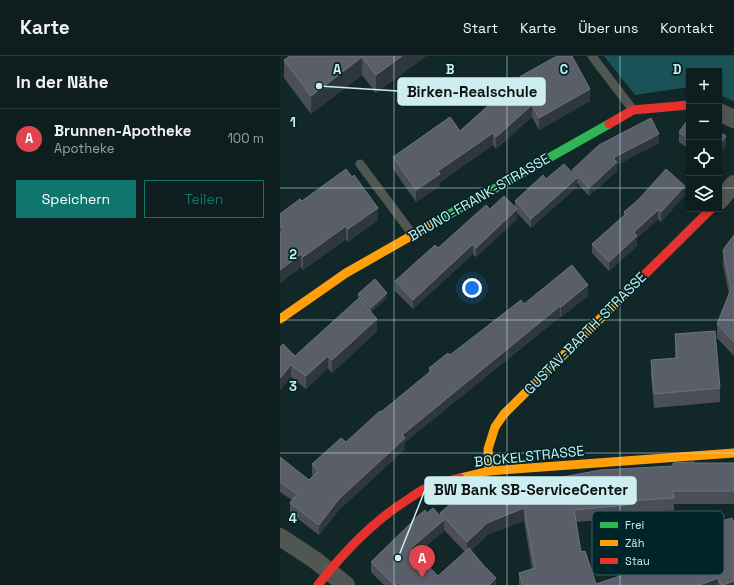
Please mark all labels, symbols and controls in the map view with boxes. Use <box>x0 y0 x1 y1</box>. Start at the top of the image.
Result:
text: Karte <box>20 15 70 40</box>
text: Start <box>463 19 498 37</box>
text: Karte <box>520 19 556 37</box>
text: Über uns <box>578 19 638 37</box>
text: Kontakt <box>660 19 714 37</box>
text: A <box>333 61 342 78</box>
text: B <box>446 61 455 78</box>
text: C <box>560 61 568 78</box>
text: D <box>673 61 682 78</box>
map controls <box>686 68 722 212</box>
button: + <box>686 68 722 104</box>
text: In der Nähe <box>16 71 108 93</box>
callout: Birken-Realschule <box>398 78 545 105</box>
text: Birken-Realschule <box>407 82 538 101</box>
button: − <box>686 104 722 140</box>
text: 1 <box>290 114 296 131</box>
text: Brunnen-Apotheke <box>54 121 191 140</box>
text: A <box>25 130 33 147</box>
text: 100 m <box>227 130 264 147</box>
text: Apotheke <box>54 140 114 157</box>
button: locate <box>686 140 722 176</box>
street label: BRUNO-FRANK-STRASSE <box>405 149 553 245</box>
button: layers <box>686 176 722 212</box>
button: Speichern <box>16 180 136 218</box>
button: Teilen <box>144 180 264 218</box>
text: 2 <box>289 246 297 263</box>
street label: GUSTAV-BARTH-STRASSE <box>520 268 650 398</box>
your location <box>462 278 482 298</box>
text: 3 <box>289 378 297 395</box>
street label: BOCKELSTRASSE <box>473 441 585 471</box>
callout: BW Bank SB-ServiceCenter <box>425 477 636 504</box>
text: BW Bank SB-ServiceCenter <box>434 480 628 499</box>
text: 4 <box>289 510 297 527</box>
legend <box>592 511 724 575</box>
text: Frei <box>625 518 644 532</box>
text: Zäh <box>625 536 644 550</box>
pin: A <box>409 545 435 578</box>
text: Stau <box>625 554 650 568</box>

